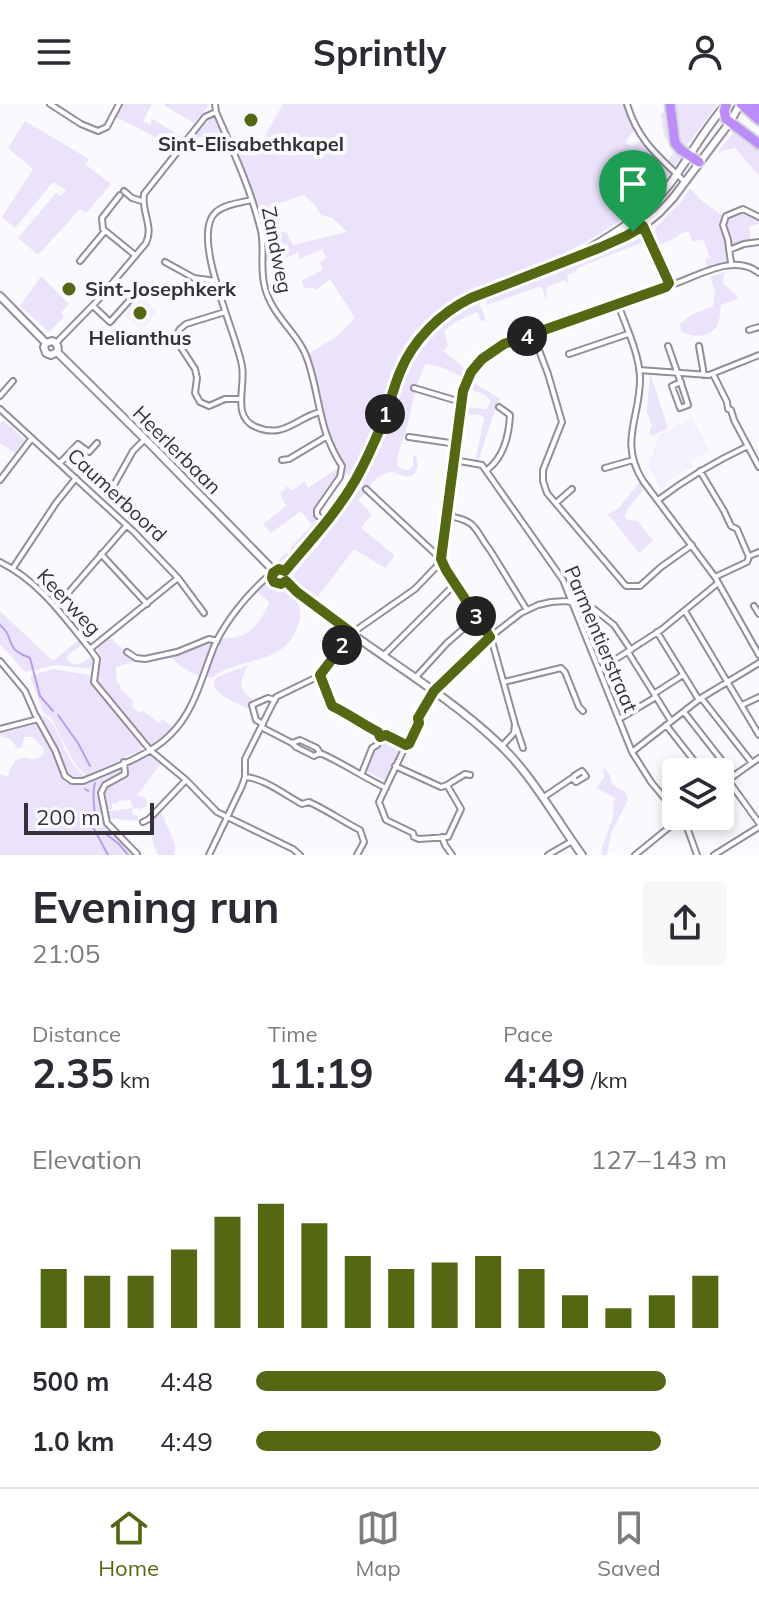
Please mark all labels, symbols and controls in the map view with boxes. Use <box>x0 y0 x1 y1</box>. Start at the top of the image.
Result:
icon: menu <box>32 30 76 74</box>
text: Sprintly <box>313 30 446 75</box>
icon: person <box>683 30 727 74</box>
marker: Sint-Elisabethkapel <box>242 111 260 129</box>
place label: Sint-Elisabethkapel <box>158 131 344 156</box>
pin <box>599 150 667 232</box>
icon: arrive <box>611 162 655 206</box>
street label: Zandweg <box>257 205 298 295</box>
place label: Sint-Josephkerk <box>85 276 237 301</box>
marker: Sint-Josephkerk <box>60 280 78 298</box>
marker: Helianthus <box>131 304 149 322</box>
pin: 4 <box>507 316 547 356</box>
text: 4 <box>520 322 534 350</box>
place label: Helianthus <box>89 325 191 350</box>
pin: 1 <box>365 394 405 434</box>
street label: Heerlerbaan <box>128 400 227 499</box>
text: 1 <box>378 400 392 428</box>
street label: Caumerboord <box>63 442 172 547</box>
street label: Parmentierstraat <box>559 562 644 716</box>
street label: Keerweg <box>32 563 107 640</box>
pin: 3 <box>456 596 496 636</box>
text: 3 <box>469 602 483 630</box>
pin: 2 <box>322 625 362 665</box>
text: 2 <box>335 631 349 659</box>
map controls <box>662 758 734 830</box>
button: layers <box>662 758 734 830</box>
scale bar <box>24 799 154 835</box>
text: 200 m <box>36 803 101 831</box>
text: Evening run <box>32 879 279 934</box>
button: share <box>643 881 727 965</box>
text: 21:05 <box>32 937 100 970</box>
text: Distance <box>32 1020 121 1048</box>
text: Time <box>268 1020 317 1048</box>
text: Pace <box>503 1020 553 1048</box>
text: 2.35 <box>32 1048 114 1098</box>
text: 11:19 <box>268 1048 374 1098</box>
text: 4:49 <box>503 1048 585 1098</box>
text: km <box>114 1066 150 1094</box>
text: /km <box>585 1066 628 1094</box>
text: Elevation <box>32 1143 142 1176</box>
text: 127–143 m <box>591 1143 727 1176</box>
text: 500 m <box>32 1365 109 1398</box>
text: 4:48 <box>160 1365 213 1398</box>
text: 1.0 km <box>32 1425 115 1458</box>
text: 4:49 <box>160 1425 213 1458</box>
tab: Home <box>98 1506 159 1582</box>
tab: Map <box>355 1506 401 1582</box>
tab: Saved <box>597 1506 661 1582</box>

